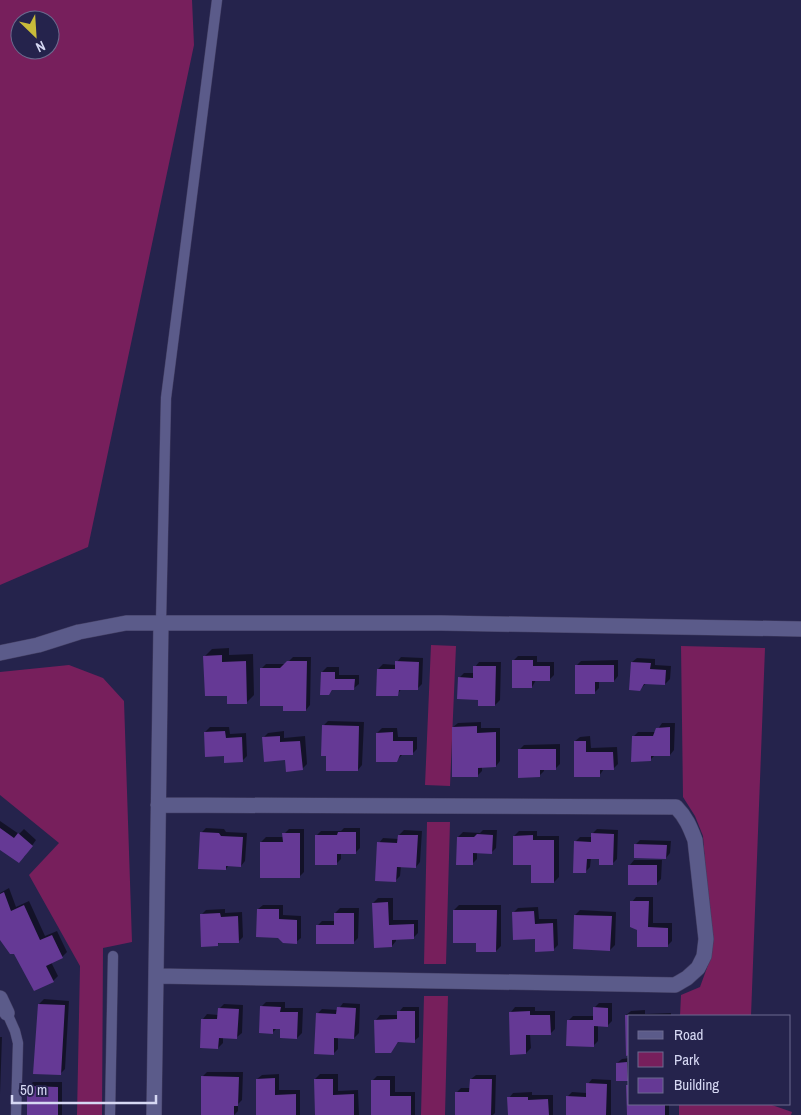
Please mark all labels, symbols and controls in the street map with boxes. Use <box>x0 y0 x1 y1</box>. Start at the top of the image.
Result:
north arrow <box>10 10 60 60</box>
text: N <box>33 37 48 57</box>
legend <box>628 1015 791 1105</box>
text: Road <box>674 1024 703 1045</box>
text: Park <box>674 1049 700 1070</box>
scale bar <box>12 1072 156 1104</box>
text: Building <box>674 1074 719 1095</box>
text: 50 m <box>20 1079 47 1100</box>

